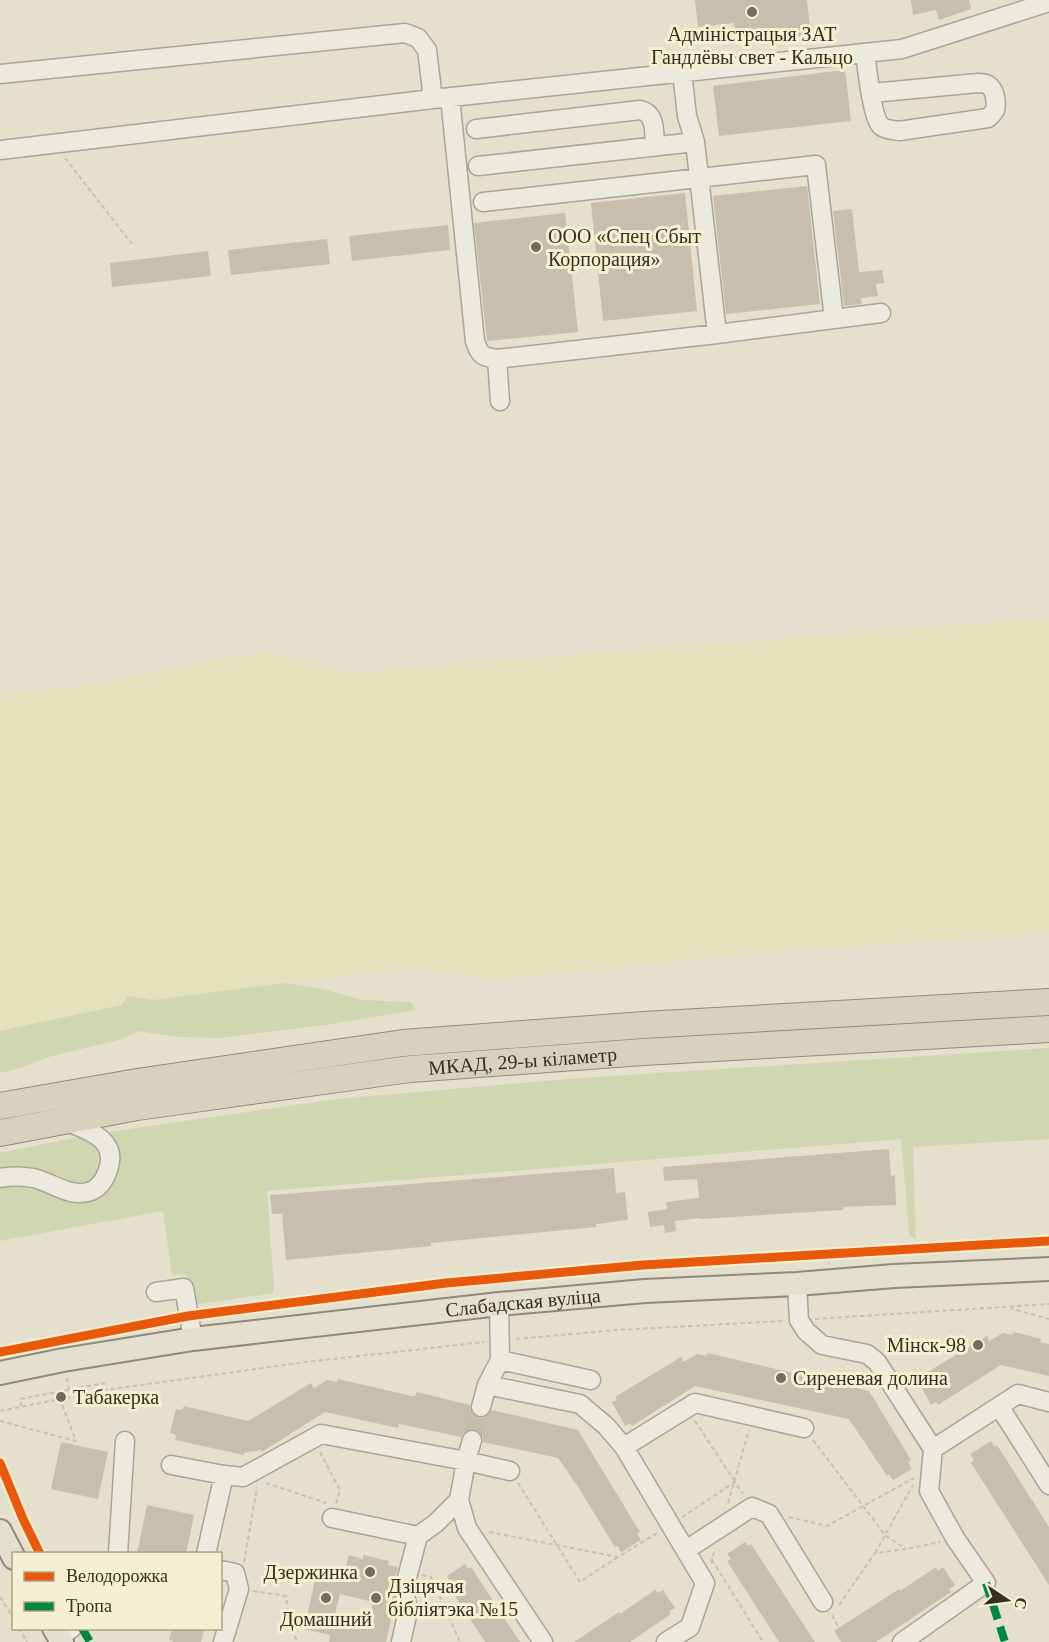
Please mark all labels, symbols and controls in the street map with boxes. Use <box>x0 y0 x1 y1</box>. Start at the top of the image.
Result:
marker: Адміністрацыя ЗАТ Гандлёвы свет - Кальцо <box>745 5 759 19</box>
place label: Адміністрацыя ЗАТ Гандлёвы свет - Кальцо <box>651 23 853 69</box>
place label: ООО «Спец Сбыт Корпорация» <box>548 225 701 271</box>
marker: ООО «Спец Сбыт Корпорация» <box>529 240 543 254</box>
street label: МКАД, 29-ы кіламетр <box>428 1043 618 1079</box>
street label: Слабадская вуліца <box>444 1284 602 1321</box>
place label: Мінск-98 <box>887 1334 966 1356</box>
marker: Мінск-98 <box>971 1338 985 1352</box>
place label: Сиреневая долина <box>793 1367 948 1390</box>
marker: Сиреневая долина <box>774 1371 788 1385</box>
place label: Табакерка <box>73 1386 159 1409</box>
marker: Табакерка <box>54 1390 68 1404</box>
legend <box>12 1552 222 1630</box>
place label: Дзержинка <box>264 1561 358 1584</box>
marker: Дзержинка <box>363 1565 377 1579</box>
text: Велодорожка <box>66 1566 168 1586</box>
north arrow <box>977 1570 1037 1630</box>
place label: Дзіцячая бібліятэка №15 <box>388 1575 518 1620</box>
marker: Домашний <box>319 1591 333 1605</box>
marker: Дзіцячая бібліятэка №15 <box>369 1591 383 1605</box>
text: Тропа <box>66 1596 112 1616</box>
text: С <box>1012 1596 1031 1611</box>
place label: Домашний <box>280 1608 372 1631</box>

